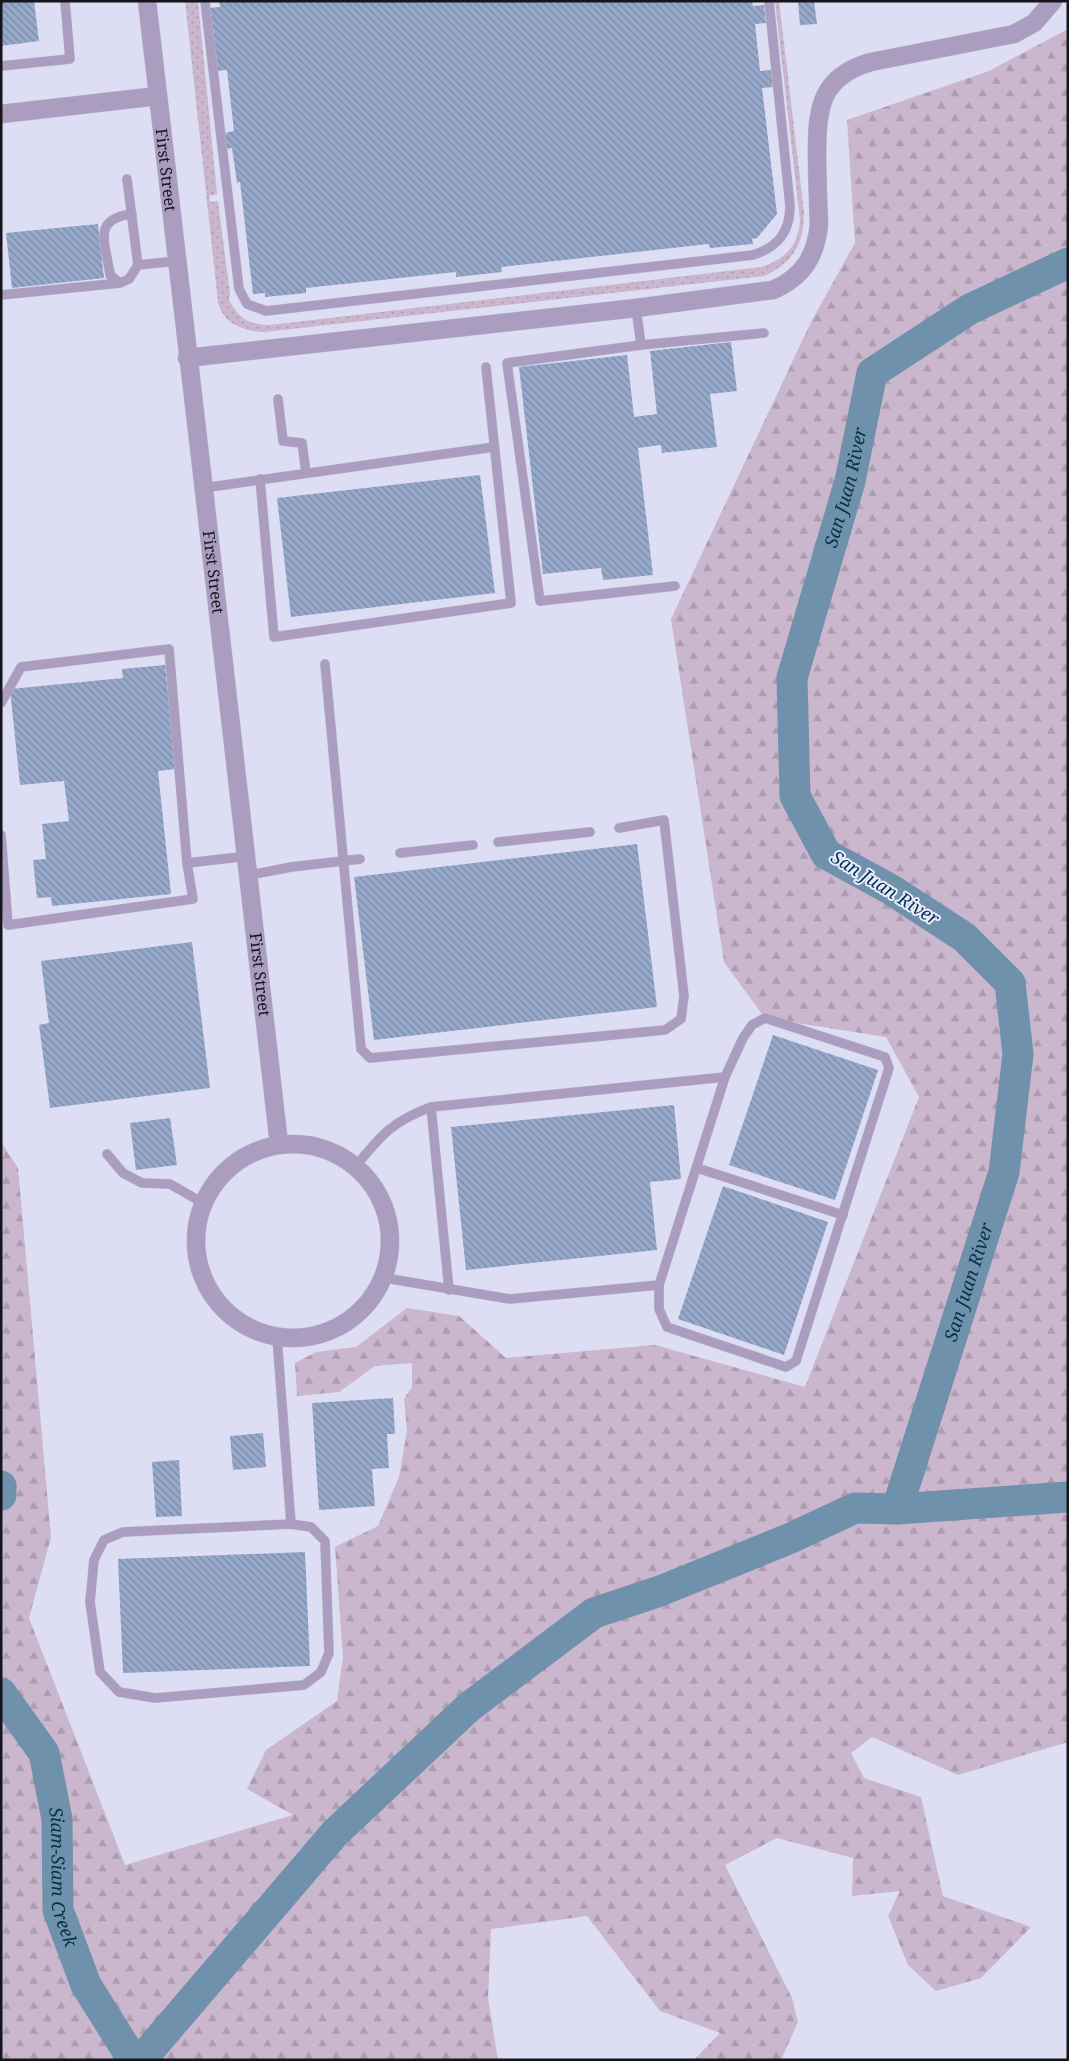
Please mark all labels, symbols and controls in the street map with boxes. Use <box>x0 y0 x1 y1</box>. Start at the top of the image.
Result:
street label: First Street <box>151 127 182 213</box>
water label: San Juan River <box>818 425 872 550</box>
street label: First Street <box>198 529 230 615</box>
water label: San Juan River <box>827 844 945 930</box>
street label: First Street <box>245 932 276 1018</box>
water label: San Juan River <box>938 1219 998 1344</box>
water label: Siam-Siam Creek <box>44 1805 84 1951</box>

